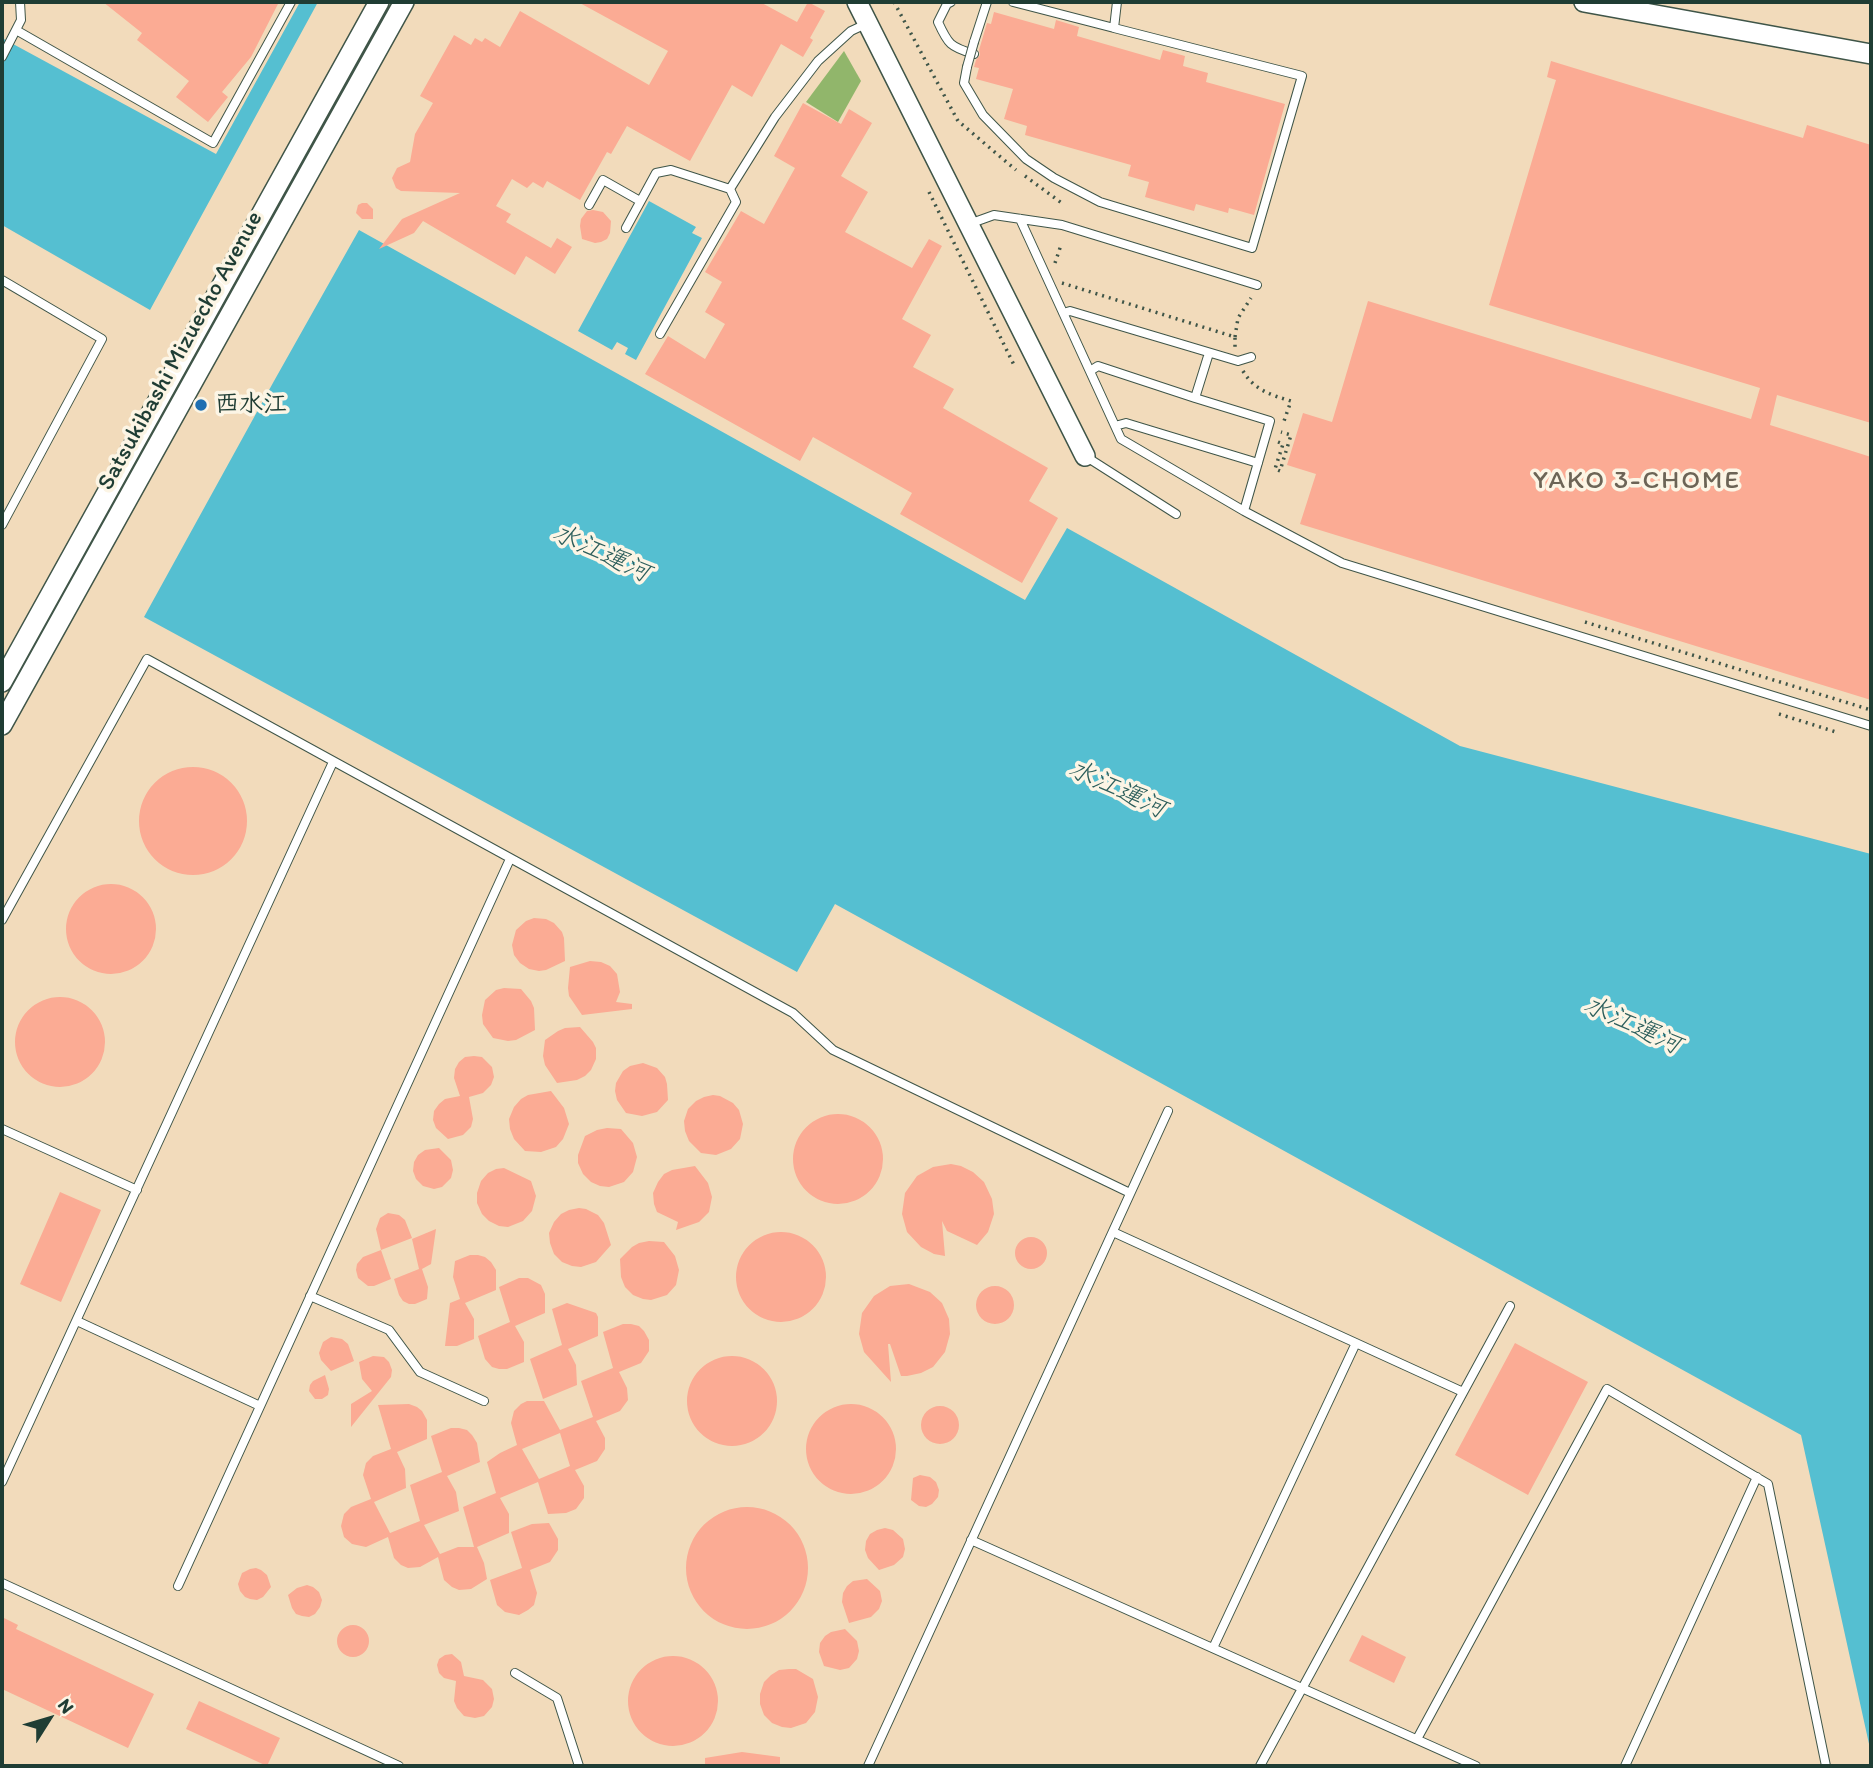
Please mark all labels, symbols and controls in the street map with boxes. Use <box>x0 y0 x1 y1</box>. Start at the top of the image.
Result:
street label: Satsukibashi Mizuecho Avenue <box>92 207 270 495</box>
place label: 西水江 <box>215 391 287 419</box>
marker: 西水江 <box>193 397 209 413</box>
district label: YAKO 3-CHOME <box>1535 465 1739 497</box>
water label: 水江運河 <box>547 518 655 590</box>
water label: 水江運河 <box>1063 754 1171 826</box>
water label: 水江運河 <box>1578 990 1686 1062</box>
north arrow <box>14 1684 84 1754</box>
text: N <box>53 1694 79 1718</box>

